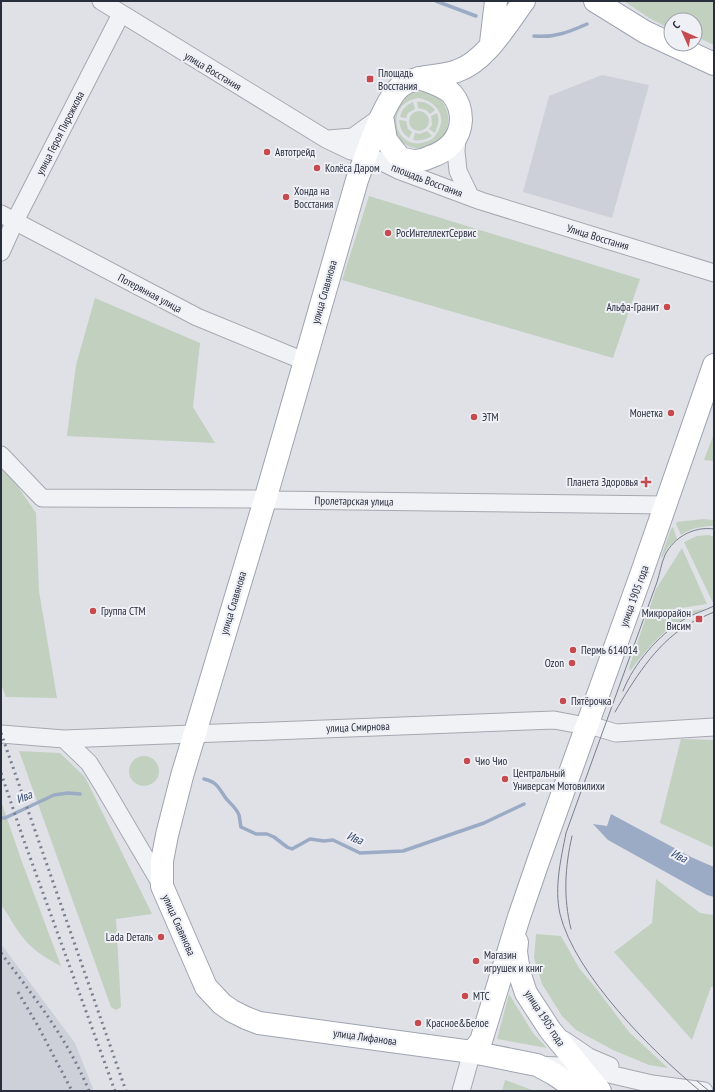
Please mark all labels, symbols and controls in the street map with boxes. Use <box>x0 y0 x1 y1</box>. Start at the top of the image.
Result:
north arrow <box>663 12 703 52</box>
text: С <box>669 18 683 32</box>
street label: улица Восстания <box>182 48 244 94</box>
place label: Площадь Восстания <box>378 66 417 93</box>
marker: Площадь Восстания <box>365 74 375 84</box>
street label: улица Героя Пирожкова <box>33 89 87 177</box>
place label: Автотрейд <box>275 145 315 159</box>
marker: Автотрейд <box>262 147 272 157</box>
street label: площадь Восстания <box>389 160 465 200</box>
place label: Колёса Даром <box>325 161 380 175</box>
marker: Колёса Даром <box>312 163 322 173</box>
place label: Хонда на Восстания <box>294 184 333 211</box>
marker: Хонда на Восстания <box>281 192 291 202</box>
street label: Улица Восстания <box>565 221 631 253</box>
place label: РосИнтеллектСервис <box>396 226 476 240</box>
marker: РосИнтеллектСервис <box>383 228 393 238</box>
street label: улица Славянова <box>308 259 340 325</box>
street label: Потерянная улица <box>116 270 184 316</box>
place label: Альфа-Гранит <box>606 300 659 314</box>
marker: Альфа-Гранит <box>662 302 672 312</box>
place label: Монетка <box>630 406 663 420</box>
marker: Монетка <box>666 408 676 418</box>
place label: ЭТМ <box>482 410 499 424</box>
marker: ЭТМ <box>469 412 479 422</box>
place label: Планета Здоровья <box>567 475 638 489</box>
marker: Планета Здоровья <box>641 477 651 487</box>
street label: Пролетарская улица <box>315 493 393 509</box>
street label: улица 1905 года <box>616 563 652 629</box>
street label: улица Славянова <box>217 570 249 636</box>
place label: Группа СТМ <box>101 604 146 618</box>
marker: Группа СТМ <box>88 606 98 616</box>
place label: Микрорайон Висим <box>642 606 691 633</box>
marker: Микрорайон Висим <box>694 614 704 624</box>
place label: Пермь 614014 <box>581 643 638 657</box>
marker: Пермь 614014 <box>568 645 578 655</box>
place label: Ozon <box>545 656 564 670</box>
marker: Ozon <box>567 658 577 668</box>
place label: Пятёрочка <box>571 694 612 708</box>
marker: Пятёрочка <box>558 696 568 706</box>
street label: улица Смирнова <box>326 719 390 735</box>
place label: Чио Чио <box>475 754 507 768</box>
marker: Чио Чио <box>462 756 472 766</box>
place label: Центральный Универсам Мотовилихи <box>513 766 605 793</box>
marker: Центральный Универсам Мотовилихи <box>500 774 510 784</box>
water label: Ива <box>13 786 35 807</box>
water label: Ива <box>345 828 367 848</box>
water label: Ива <box>669 845 691 866</box>
street label: улица Славянова <box>159 892 199 958</box>
place label: Lada Dеталь <box>106 930 153 944</box>
marker: Lada Dеталь <box>156 932 166 942</box>
place label: Магазин игрушек и книг <box>484 948 544 975</box>
marker: Магазин игрушек и книг <box>471 956 481 966</box>
street label: улица 1905 года <box>522 987 568 1049</box>
place label: МТС <box>473 989 490 1003</box>
marker: МТС <box>460 991 470 1001</box>
place label: Красное&Белое <box>426 1016 489 1030</box>
marker: Красное&Белое <box>413 1018 423 1028</box>
street label: улица Лифанова <box>332 1026 398 1048</box>

